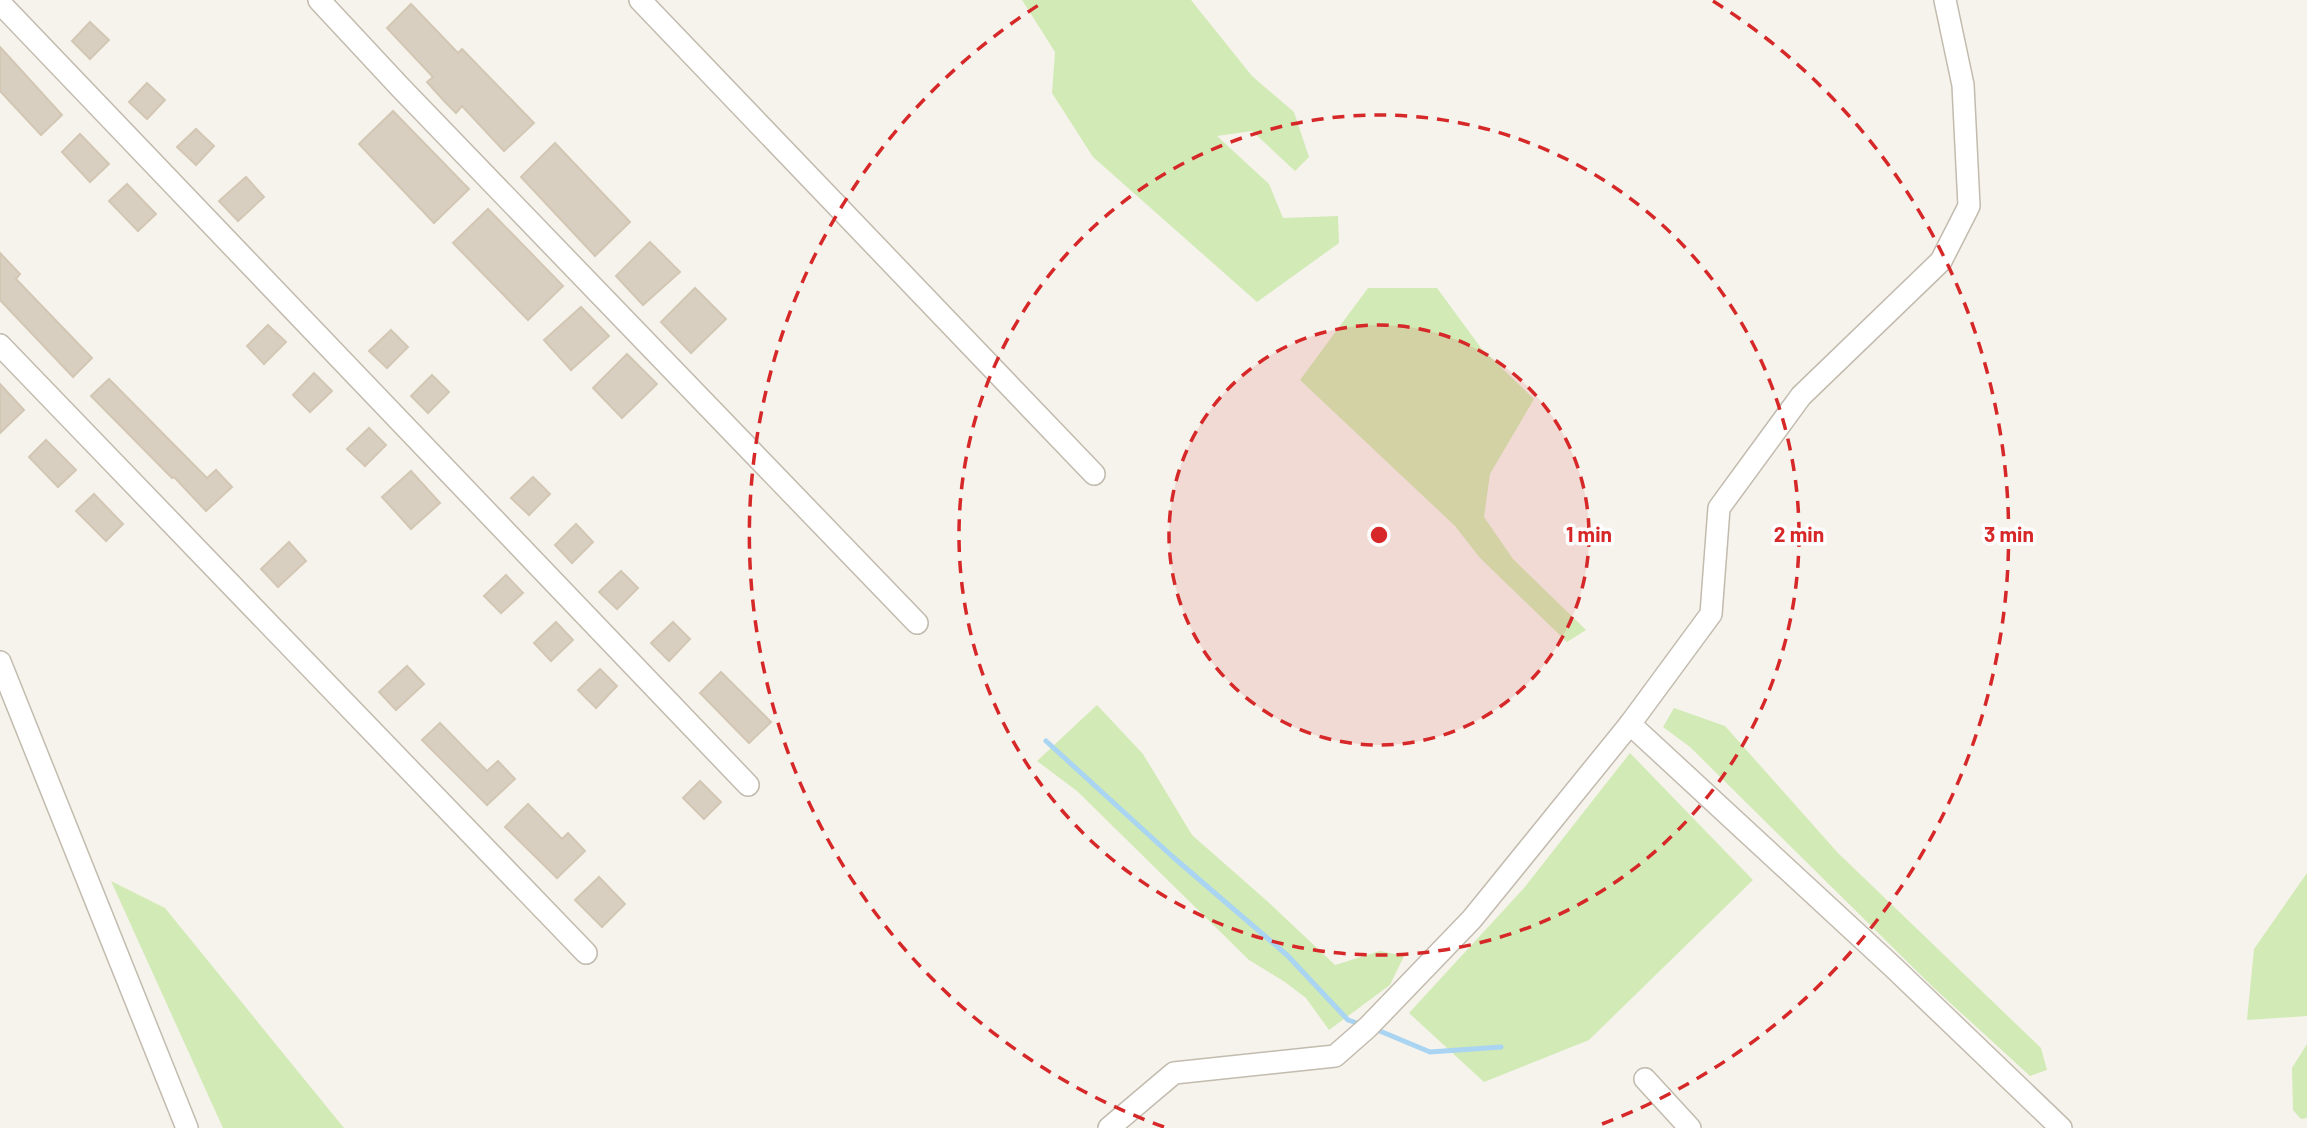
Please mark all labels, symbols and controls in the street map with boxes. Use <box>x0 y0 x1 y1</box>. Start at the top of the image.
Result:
text: 1 min <box>1566 521 1612 546</box>
text: 2 min <box>1774 521 1824 546</box>
text: 3 min <box>1984 521 2034 546</box>
centre of rings <box>1367 523 1391 547</box>

